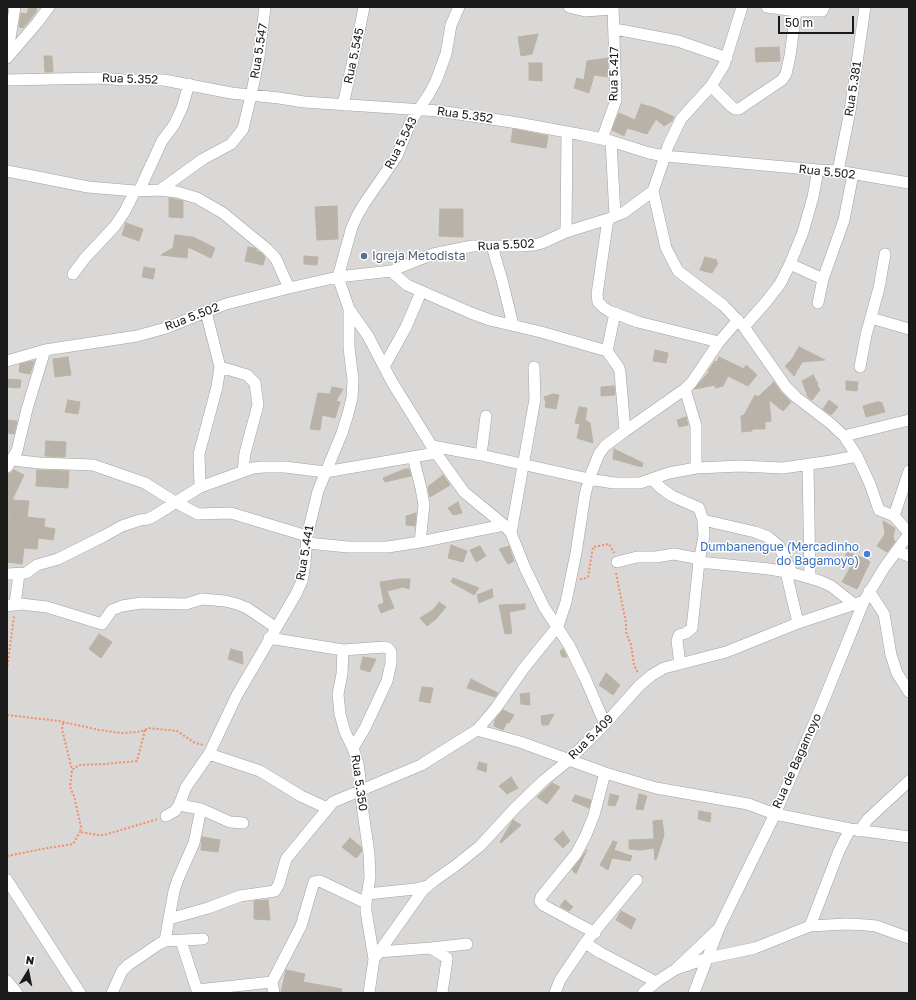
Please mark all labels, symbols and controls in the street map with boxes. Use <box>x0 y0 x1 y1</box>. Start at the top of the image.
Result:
scale bar <box>780 8 856 34</box>
text: 50 m <box>785 15 813 30</box>
street label: Rua 5.547 <box>247 22 271 80</box>
street label: Rua 5.545 <box>341 27 367 85</box>
street label: Rua 5.417 <box>606 46 622 102</box>
street label: Rua 5.381 <box>842 60 864 118</box>
street label: Rua 5.352 <box>102 71 158 87</box>
street label: Rua 5.352 <box>436 104 494 126</box>
street label: Rua 5.543 <box>382 114 420 172</box>
street label: Rua 5.502 <box>798 162 856 182</box>
street label: Rua 5.502 <box>477 236 535 254</box>
place label: Igreja Metodista <box>372 249 465 263</box>
marker: Igreja Metodista <box>359 251 369 261</box>
street label: Rua 5.502 <box>163 300 221 334</box>
street label: Rua 5.441 <box>293 524 317 582</box>
place label: Dumbanengue (Mercadinho do Bagamoyo) <box>700 540 859 568</box>
marker: Dumbanengue (Mercadinho do Bagamoyo) <box>862 549 872 559</box>
street label: Rua de Bagamoyo <box>770 711 824 811</box>
street label: Rua 5.409 <box>566 712 616 762</box>
street label: Rua 5.350 <box>348 754 370 812</box>
north arrow <box>8 952 48 992</box>
text: N <box>25 953 35 967</box>

